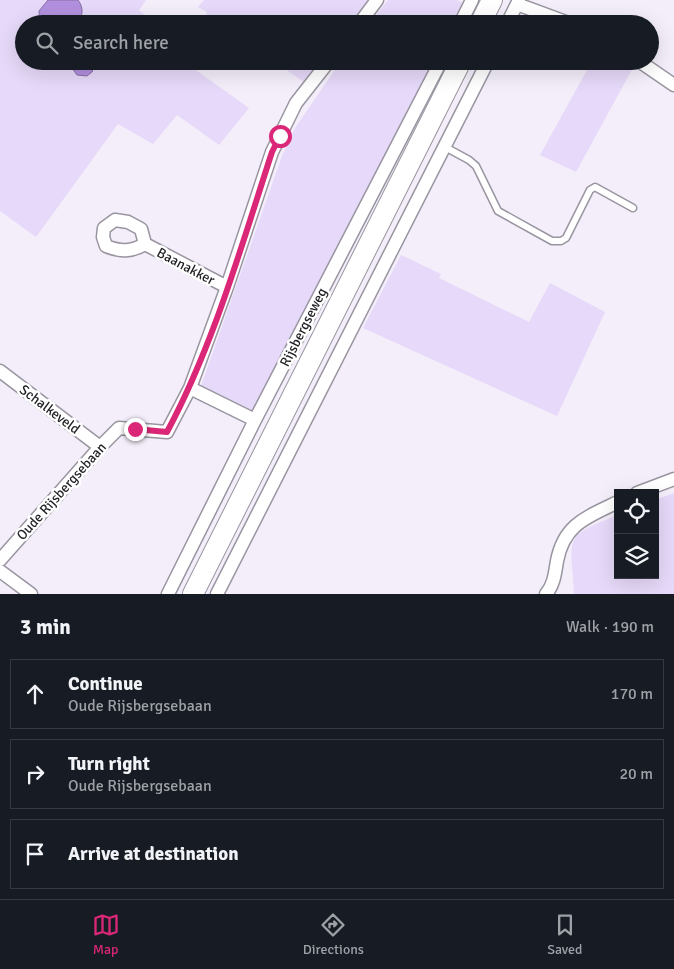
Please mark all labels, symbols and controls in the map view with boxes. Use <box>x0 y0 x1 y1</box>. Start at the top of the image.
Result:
search box <box>15 15 659 70</box>
icon: search <box>33 29 61 57</box>
text: Search here <box>73 31 169 55</box>
route start <box>269 125 292 148</box>
street label: Baanakker <box>154 244 218 289</box>
street label: Rijsbergseweg <box>276 285 331 370</box>
street label: Schalkeveld <box>16 381 83 438</box>
route end <box>124 418 147 441</box>
street label: Oude Rijsbergsebaan <box>13 439 110 544</box>
map controls <box>614 489 659 579</box>
button: locate <box>614 489 659 534</box>
button: layers <box>614 534 659 579</box>
text: 3 min <box>20 614 71 640</box>
text: Walk · 190 m <box>566 617 654 637</box>
text: Continue <box>68 672 143 696</box>
icon: ahead <box>21 680 49 708</box>
text: 170 m <box>611 684 653 704</box>
text: Oude Rijsbergsebaan <box>68 696 212 716</box>
text: Turn right <box>68 752 150 776</box>
icon: right <box>21 760 49 788</box>
text: 20 m <box>619 764 653 784</box>
text: Oude Rijsbergsebaan <box>68 776 212 796</box>
icon: arrive <box>21 840 49 868</box>
text: Arrive at destination <box>68 842 239 866</box>
tab: Map <box>92 911 120 958</box>
tab: Directions <box>303 911 364 958</box>
tab: Saved <box>547 911 582 958</box>

